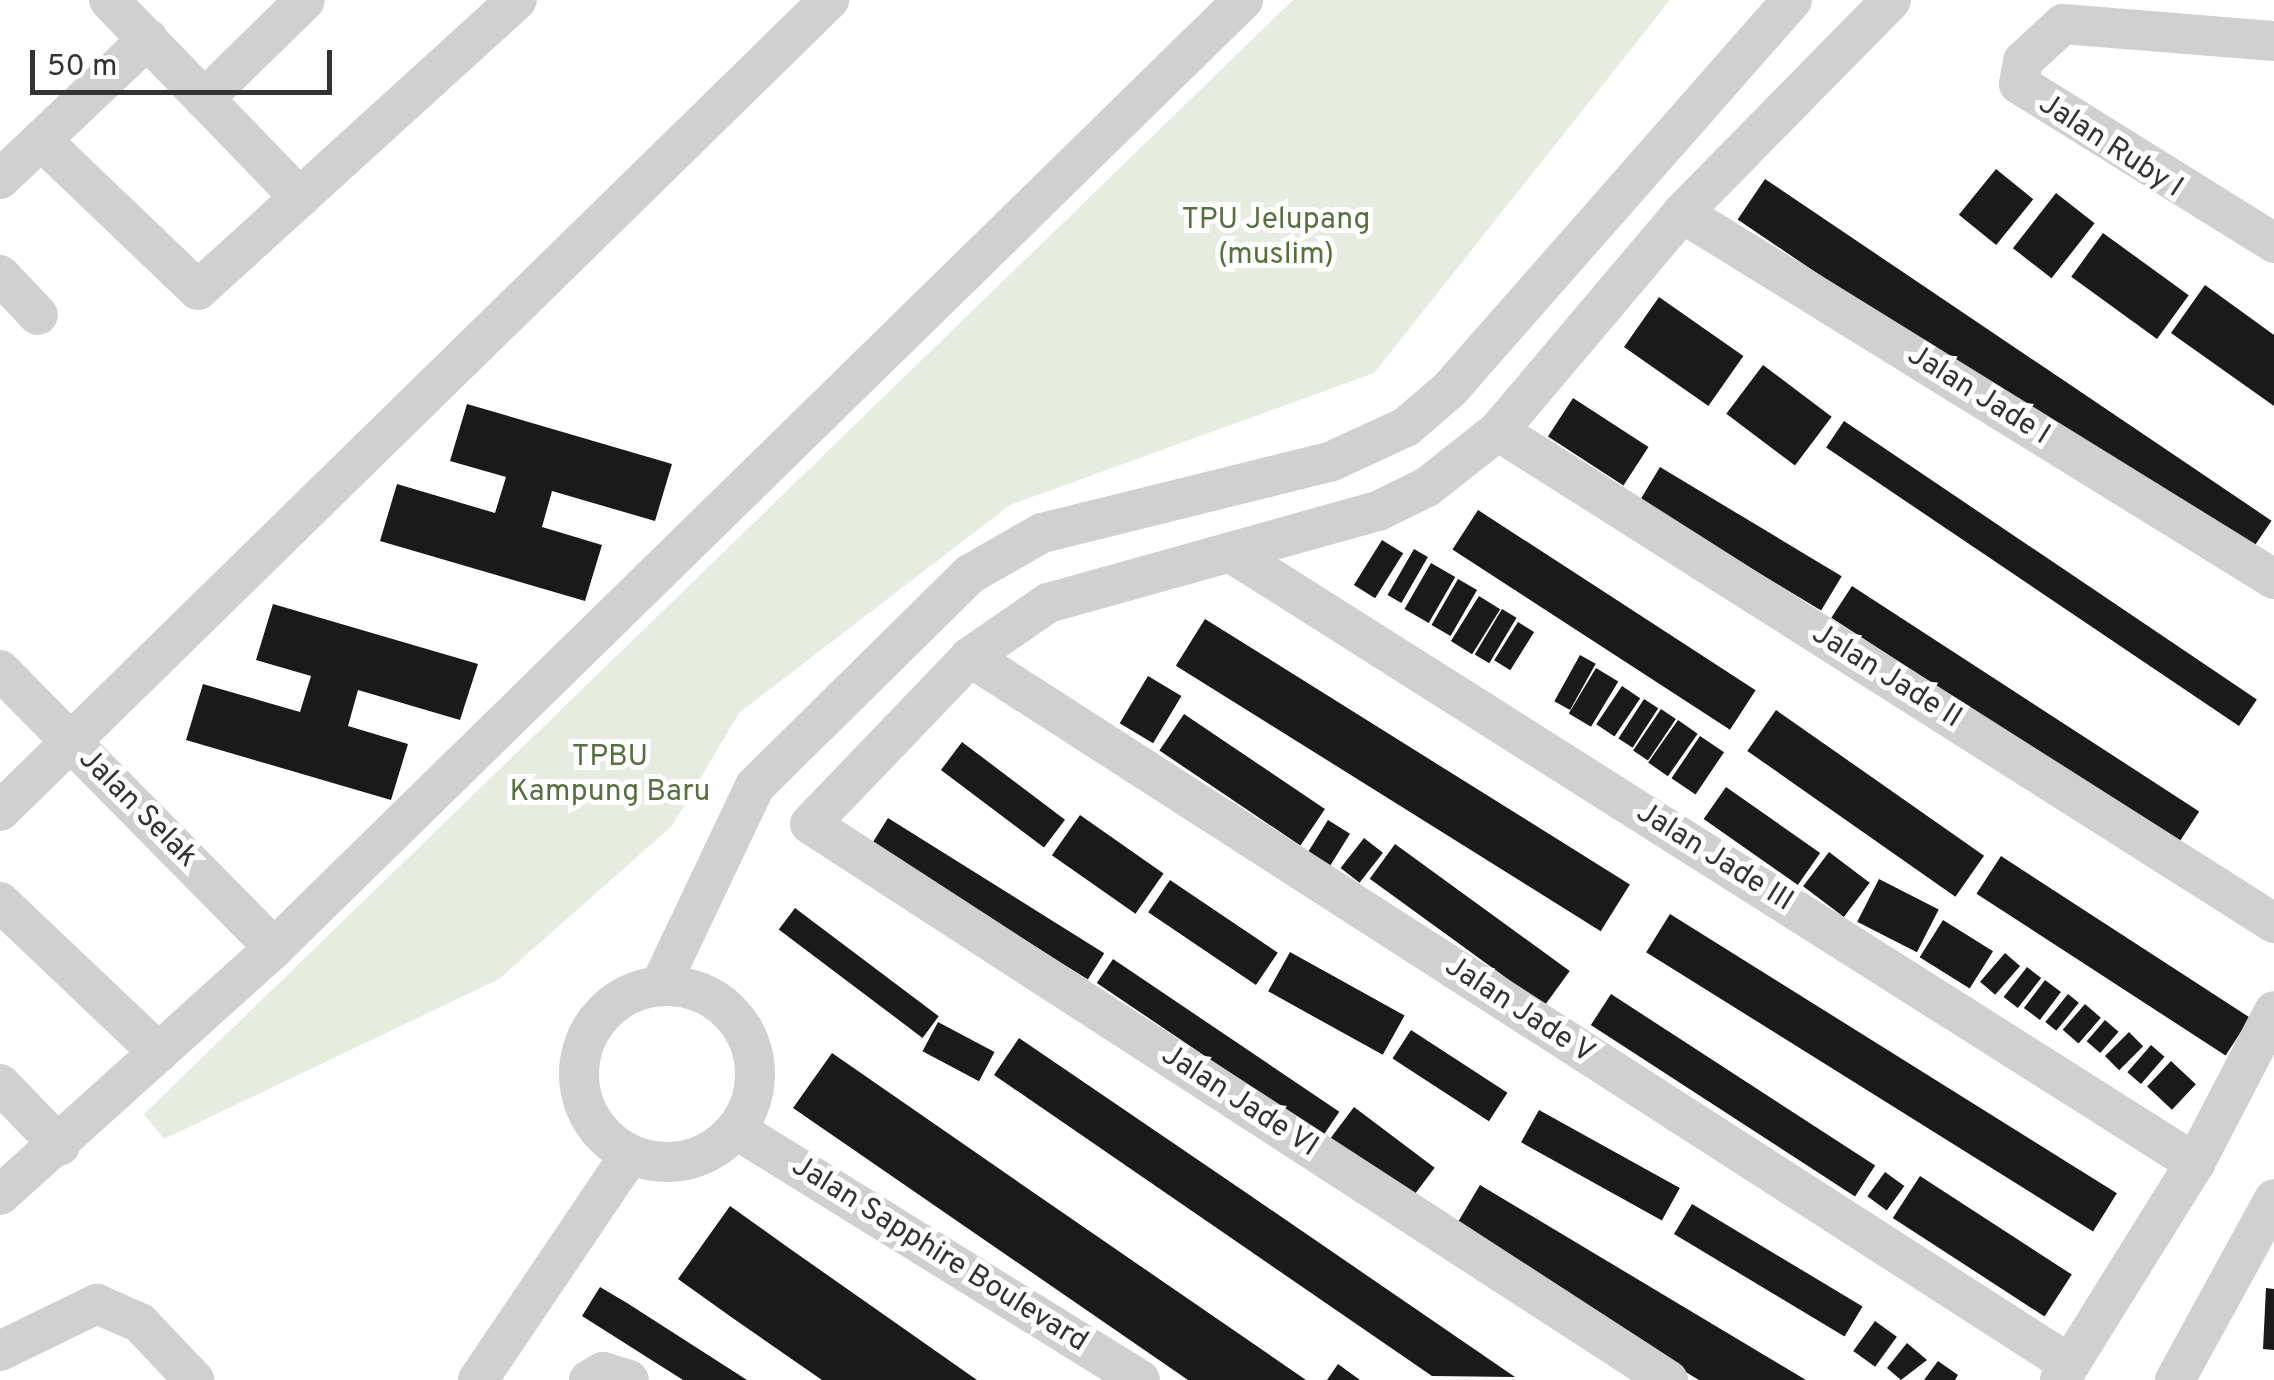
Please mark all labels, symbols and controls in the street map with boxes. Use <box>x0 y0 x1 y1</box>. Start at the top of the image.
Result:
scale bar <box>35 30 338 92</box>
text: 50 m <box>47 49 117 86</box>
street label: Jalan Ruby I <box>2031 87 2189 207</box>
park label: TPU Jelupang (muslim) <box>1181 203 1371 274</box>
street label: Jalan Jade I <box>1900 338 2056 454</box>
street label: Jalan Jade II <box>1805 617 1967 737</box>
park label: TPBU Kampung Baru <box>509 740 711 810</box>
street label: Jalan Selak <box>70 742 204 876</box>
street label: Jalan Jade III <box>1629 796 1799 920</box>
street label: Jalan Jade V <box>1437 949 1601 1073</box>
street label: Jalan Jade VI <box>1153 1038 1325 1166</box>
street label: Jalan Sapphire Boulevard <box>784 1149 1094 1361</box>

